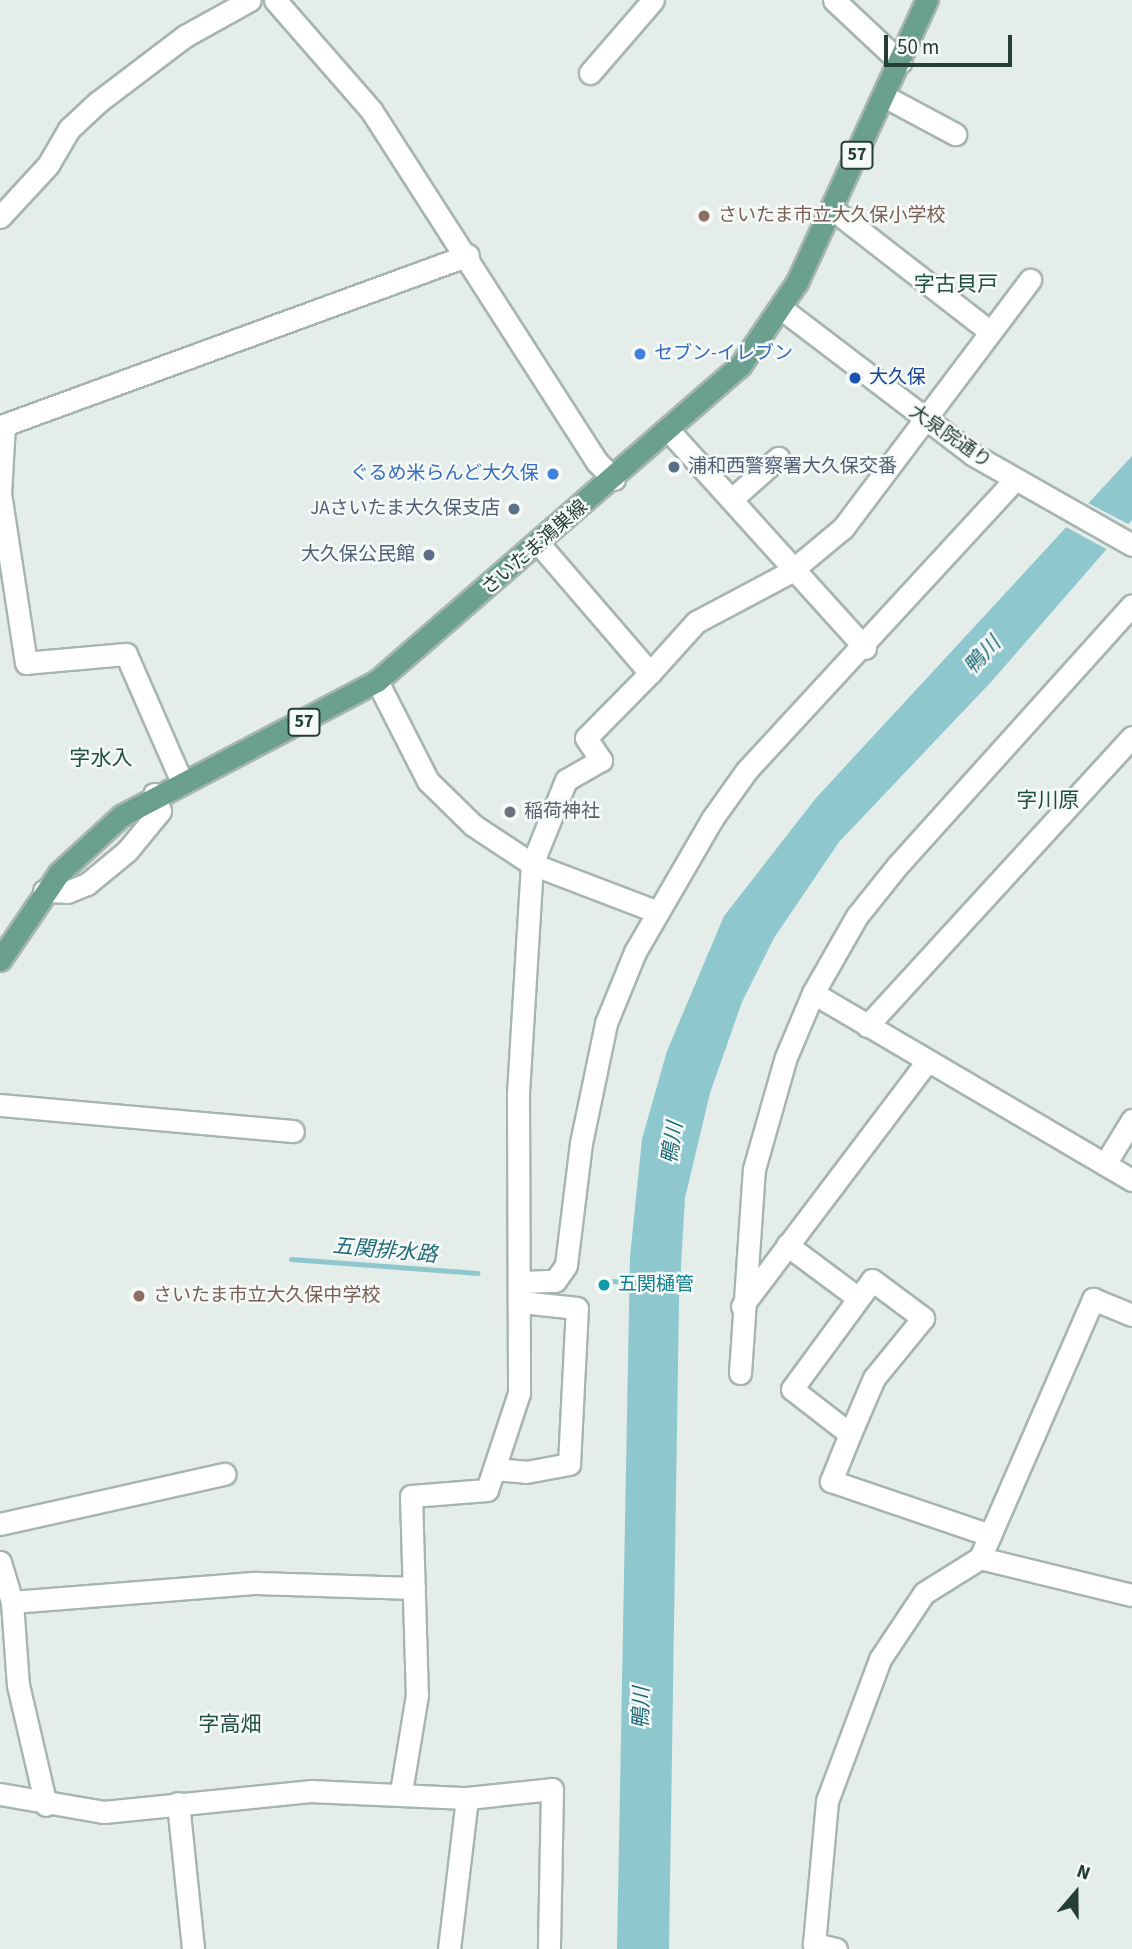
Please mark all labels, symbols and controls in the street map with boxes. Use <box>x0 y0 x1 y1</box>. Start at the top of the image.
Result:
scale bar <box>887 21 1015 65</box>
text: 50 m <box>897 32 939 62</box>
road number: 57 <box>840 140 874 170</box>
place label: さいたま市立大久保小学校 <box>718 205 946 227</box>
marker: さいたま市立大久保小学校 <box>696 208 712 224</box>
district label: 字古貝戸 <box>914 271 998 297</box>
place label: セブン-イレブン <box>654 343 793 365</box>
marker: セブン-イレブン <box>632 346 648 362</box>
place label: 大久保 <box>869 367 926 389</box>
marker: 大久保 <box>847 370 863 386</box>
street label: 大泉院通り <box>905 400 995 474</box>
place label: 浦和西警察署大久保交番 <box>688 456 897 478</box>
marker: 浦和西警察署大久保交番 <box>666 459 682 475</box>
place label: ぐるめ米らんど大久保 <box>349 463 539 485</box>
marker: ぐるめ米らんど大久保 <box>545 466 561 482</box>
street label: さいたま鴻巣線 <box>477 496 593 600</box>
place label: JAさいたま大久保支店 <box>310 498 500 520</box>
marker: JAさいたま大久保支店 <box>506 501 522 517</box>
place label: 大久保公民館 <box>301 544 415 566</box>
marker: 大久保公民館 <box>421 547 437 563</box>
water label: 鴨川 <box>958 631 1006 679</box>
road number: 57 <box>286 708 322 736</box>
district label: 字水入 <box>70 745 132 771</box>
district label: 字川原 <box>1017 787 1079 813</box>
place label: 稲荷神社 <box>524 801 600 823</box>
marker: 稲荷神社 <box>502 804 518 820</box>
water label: 鴨川 <box>656 1120 688 1166</box>
water label: 五関排水路 <box>332 1233 438 1267</box>
place label: 五関樋管 <box>618 1274 694 1296</box>
marker: 五関樋管 <box>596 1277 612 1293</box>
place label: さいたま市立大久保中学校 <box>153 1285 381 1307</box>
marker: さいたま市立大久保中学校 <box>131 1288 147 1304</box>
water label: 鴨川 <box>628 1687 654 1729</box>
district label: 字高畑 <box>199 1711 261 1737</box>
north arrow <box>1041 1858 1111 1928</box>
text: N <box>1073 1858 1094 1888</box>

